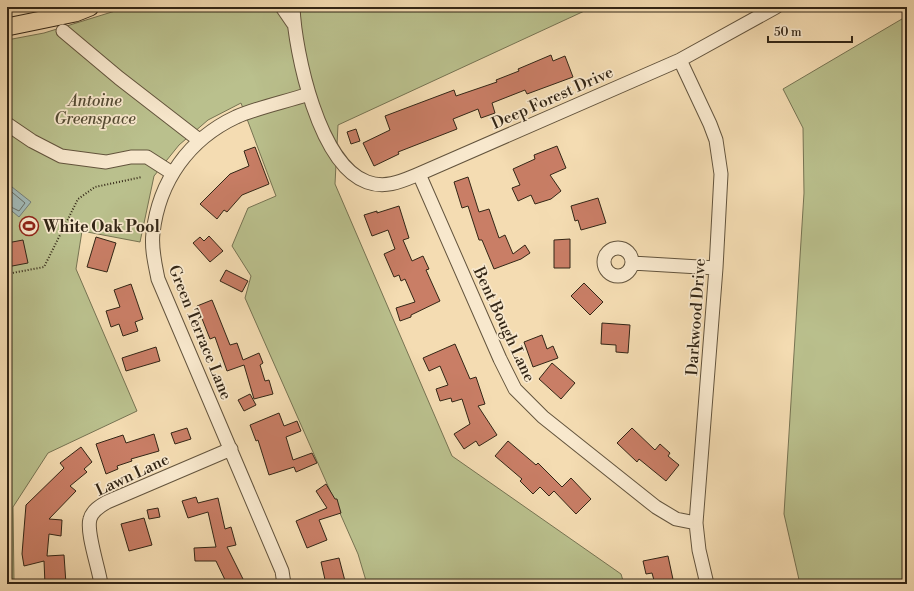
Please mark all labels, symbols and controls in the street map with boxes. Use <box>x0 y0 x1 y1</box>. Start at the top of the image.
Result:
scale bar <box>768 18 852 44</box>
text: 50 m <box>774 25 802 40</box>
street label: Deep Forest Drive <box>488 62 616 134</box>
park label: Antoine Greenspace <box>54 91 136 129</box>
sports icon: White Oak Pool <box>18 215 40 237</box>
place label: White Oak Pool <box>42 217 160 237</box>
street label: Darkwood Drive <box>682 258 710 376</box>
street label: Green Terrace Lane <box>164 262 236 403</box>
street label: Bent Bough Lane <box>468 263 539 385</box>
street label: Lawn Lane <box>93 449 172 501</box>

